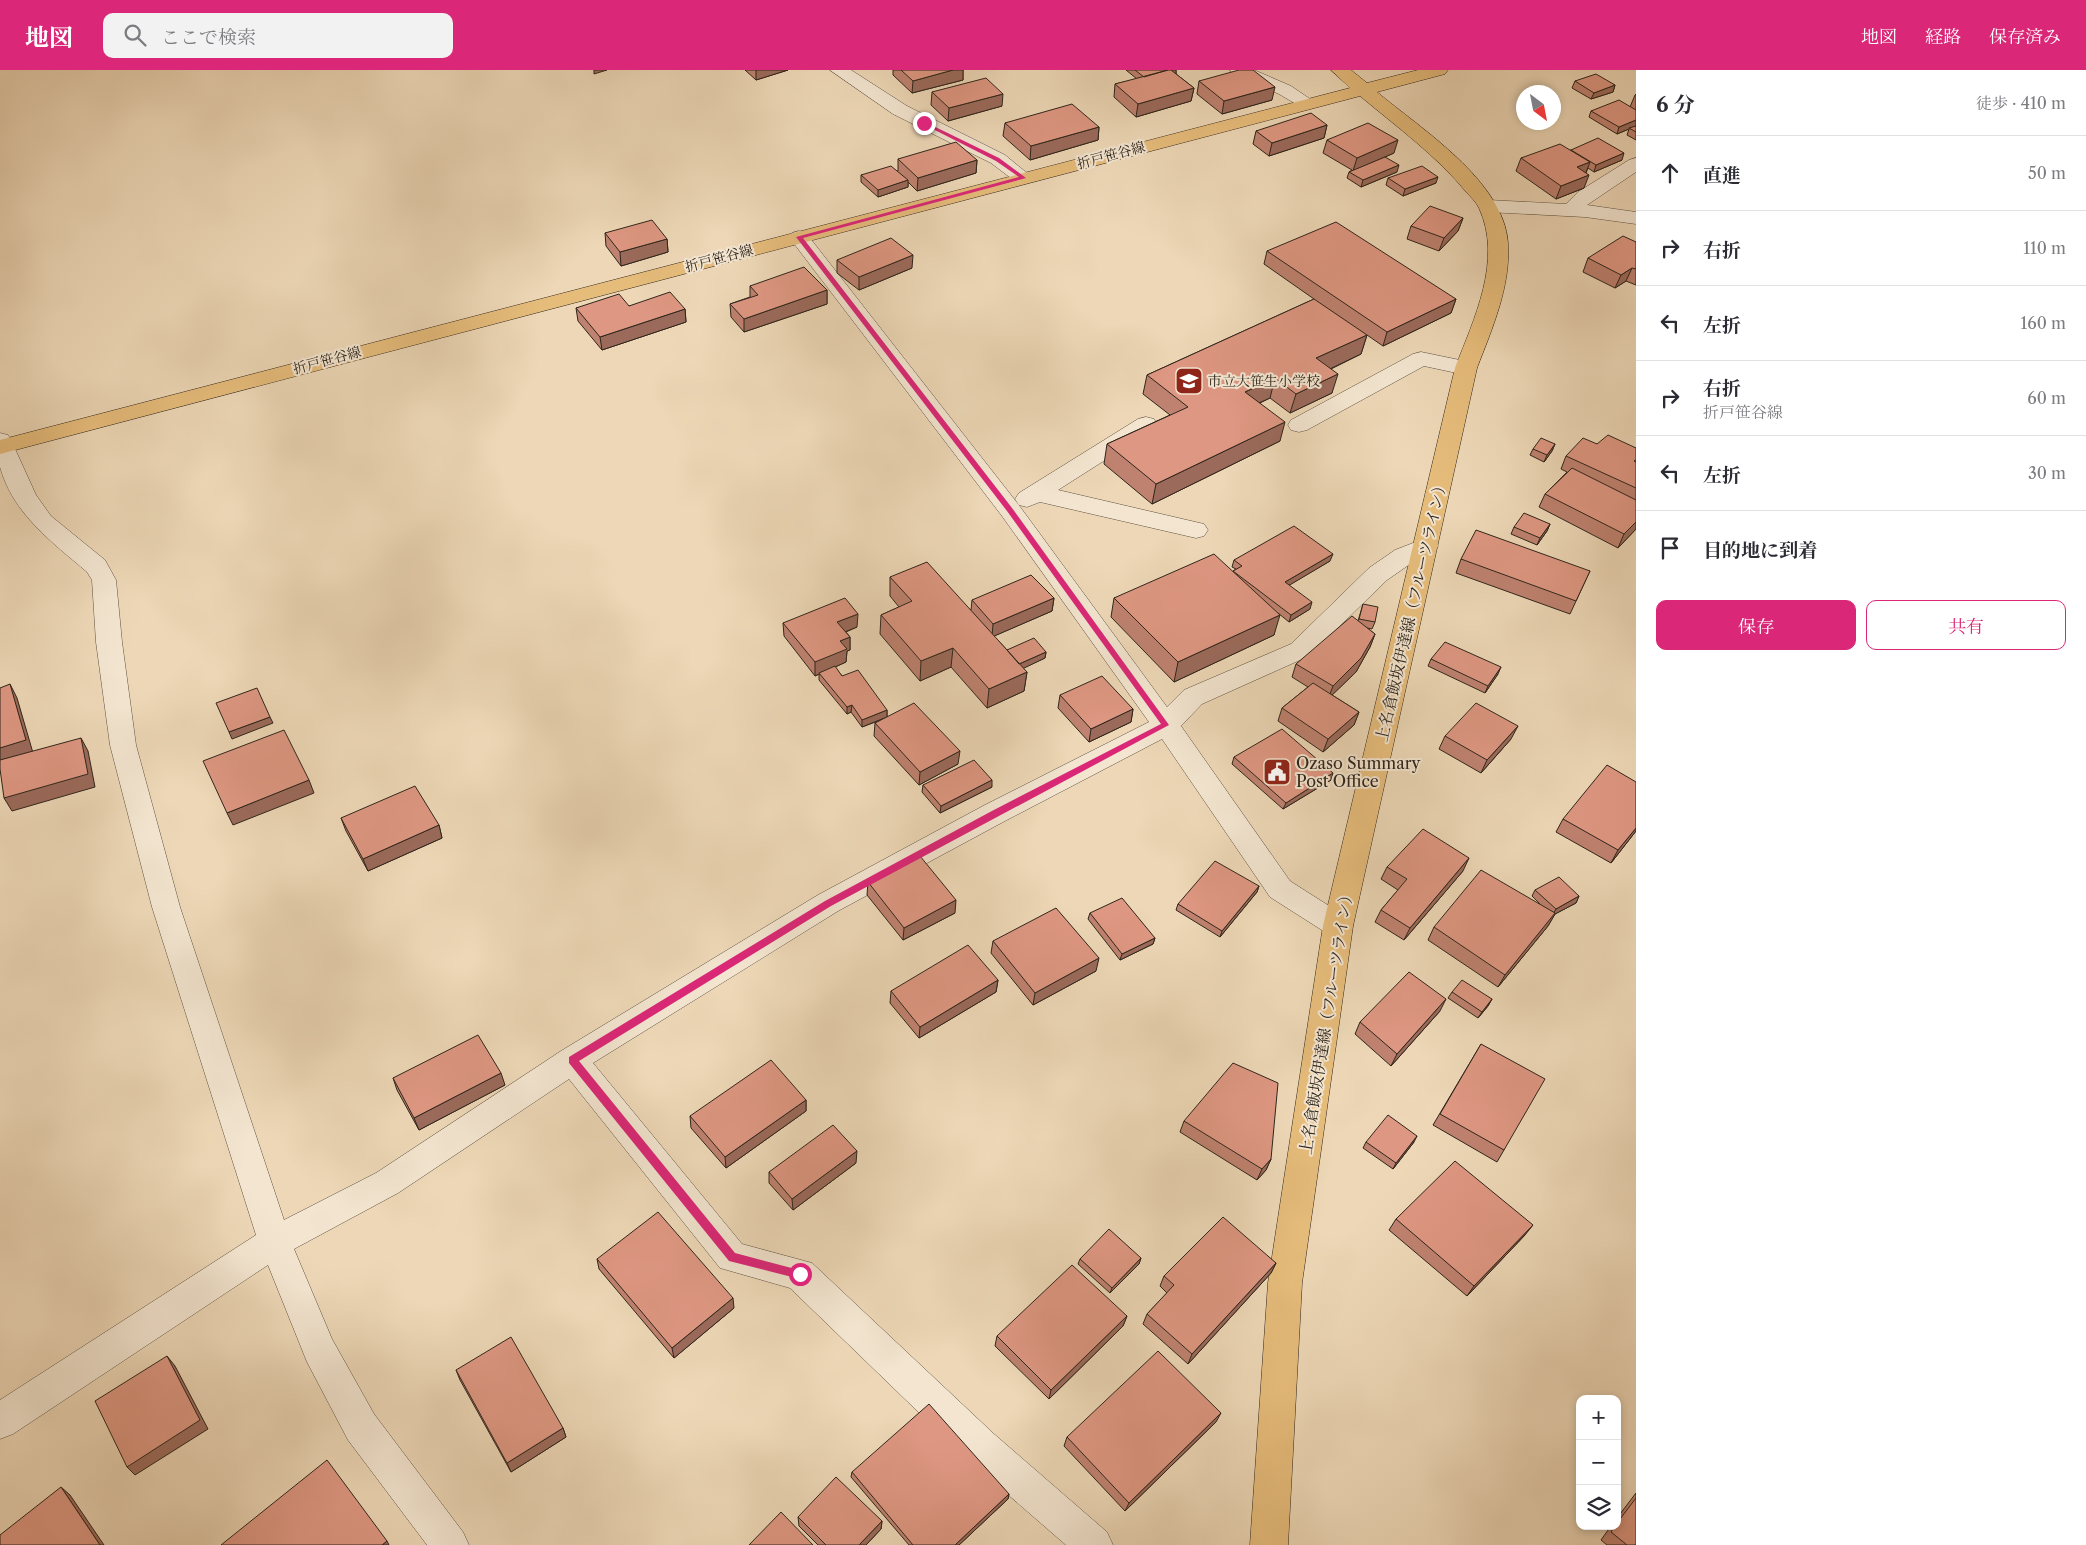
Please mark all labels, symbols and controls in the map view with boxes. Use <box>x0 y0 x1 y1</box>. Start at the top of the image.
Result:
search box <box>103 13 453 58</box>
icon: search <box>121 21 149 49</box>
text: 地図 <box>25 23 73 52</box>
text: ここで検索 <box>161 26 256 49</box>
text: 地図 <box>1861 26 1897 48</box>
text: 経路 <box>1925 26 1961 48</box>
text: 保存済み <box>1989 26 2061 48</box>
north arrow <box>1516 85 1561 130</box>
text: 6 分 <box>1656 92 1695 117</box>
text: 徒歩 · 410 m <box>1976 93 2066 113</box>
route end <box>913 112 936 135</box>
street label: 折戸笹谷線 <box>1075 137 1147 173</box>
icon: ahead <box>1656 159 1684 187</box>
text: 50 m <box>2028 163 2066 183</box>
text: 直進 <box>1703 164 1741 187</box>
icon: right <box>1656 234 1684 262</box>
text: 110 m <box>2023 238 2066 258</box>
text: 右折 <box>1703 239 1741 262</box>
street label: 折戸笹谷線 <box>683 240 755 276</box>
icon: left <box>1656 309 1684 337</box>
text: 160 m <box>2021 313 2066 333</box>
text: 左折 <box>1703 314 1741 337</box>
street label: 折戸笹谷線 <box>291 342 363 378</box>
school or university icon: 市立大笹生小学校 <box>1174 366 1204 396</box>
place label: 市立大笹生小学校 <box>1208 372 1320 390</box>
text: 右折 <box>1703 377 1741 400</box>
icon: right <box>1656 384 1684 412</box>
text: 60 m <box>2027 388 2066 408</box>
text: 折戸笹谷線 <box>1703 402 1783 422</box>
icon: left <box>1656 459 1684 487</box>
text: 30 m <box>2028 463 2066 483</box>
text: 左折 <box>1703 464 1741 487</box>
street label: 上名倉飯坂伊達線（フルーツライン） <box>1371 476 1451 744</box>
icon: arrive <box>1656 534 1684 562</box>
text: 目的地に到着 <box>1703 539 1817 562</box>
button: 保存 <box>1656 600 1856 650</box>
button: 共有 <box>1866 600 2066 650</box>
place label: Ozaso Summary Post Office <box>1296 753 1421 791</box>
public building icon: Ozaso Summary Post Office <box>1262 757 1292 787</box>
street label: 上名倉飯坂伊達線（フルーツライン） <box>1295 886 1357 1156</box>
route start <box>789 1263 812 1286</box>
map controls <box>1576 1395 1621 1530</box>
button: + <box>1576 1395 1621 1440</box>
button: − <box>1576 1440 1621 1485</box>
button: layers <box>1576 1485 1621 1530</box>

